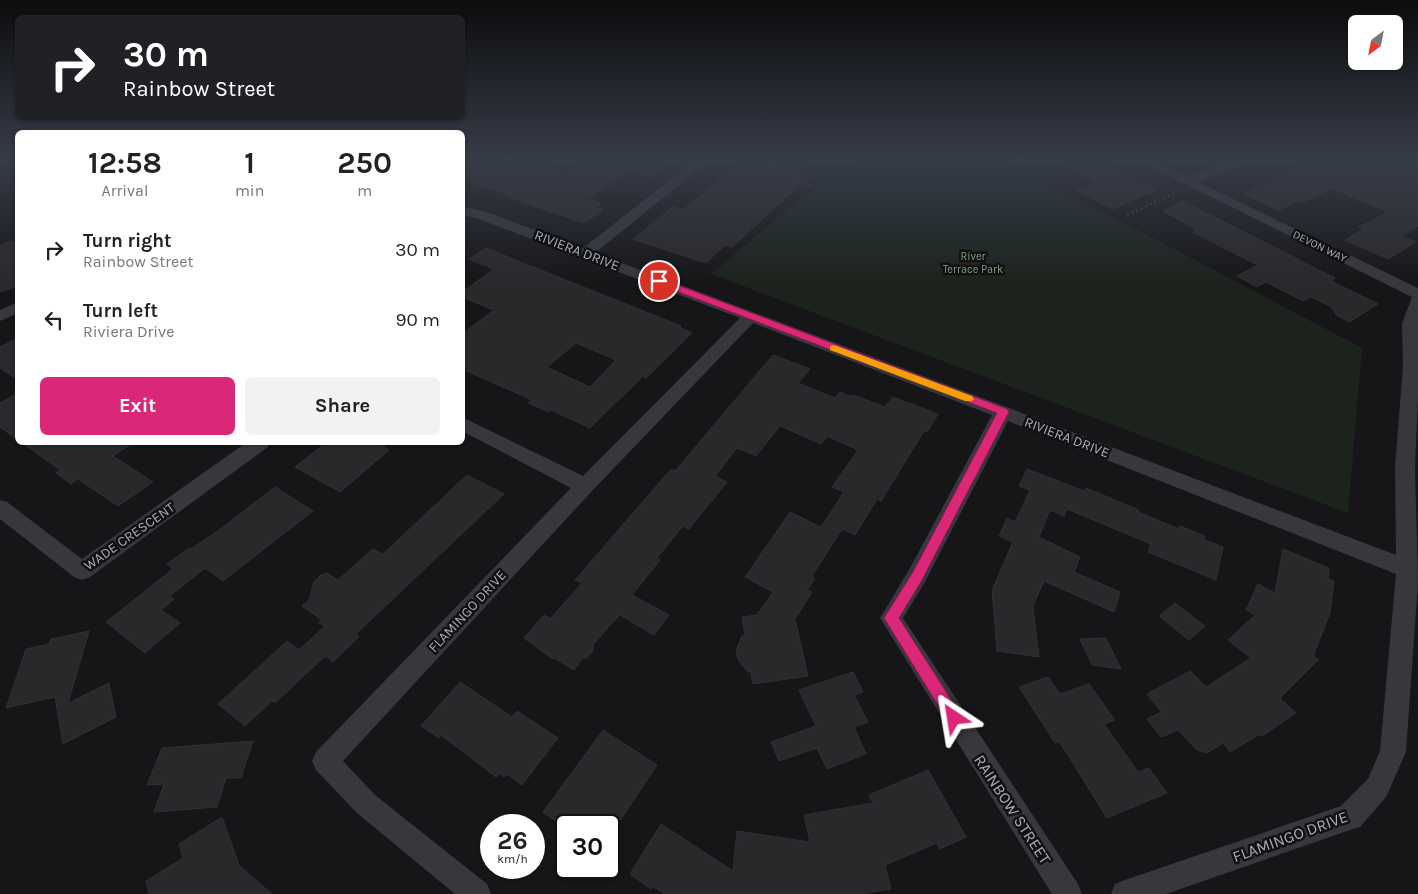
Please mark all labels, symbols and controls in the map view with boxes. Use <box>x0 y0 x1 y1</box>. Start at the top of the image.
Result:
north arrow <box>1348 15 1402 70</box>
map controls <box>1348 15 1403 70</box>
text: 30 m <box>123 34 209 75</box>
icon: right <box>40 35 105 100</box>
text: Rainbow Street <box>123 76 275 102</box>
text: 12:58 <box>88 145 162 181</box>
text: 1 <box>244 145 255 181</box>
text: 250 <box>337 145 392 181</box>
text: Arrival <box>102 181 148 200</box>
text: min <box>235 181 264 200</box>
text: m <box>357 181 372 200</box>
street label: RIVIERA DRIVE <box>532 226 622 274</box>
street label: DEVON WAY <box>1291 228 1349 265</box>
text: Turn right <box>83 230 172 252</box>
icon: right <box>40 236 68 264</box>
text: 30 m <box>395 239 440 261</box>
park label: River Terrace Park <box>943 250 1003 276</box>
text: Rainbow Street <box>83 252 194 271</box>
pin <box>638 260 680 302</box>
icon: arrive <box>645 267 673 295</box>
text: Turn left <box>83 300 158 322</box>
icon: left <box>40 306 68 334</box>
text: 90 m <box>395 309 440 331</box>
text: Riviera Drive <box>83 322 174 341</box>
button: Exit <box>40 377 235 435</box>
button: Share <box>245 377 440 435</box>
street label: RIVIERA DRIVE <box>1022 413 1112 461</box>
street label: WADE CRESCENT <box>81 499 178 574</box>
street label: FLAMINGO DRIVE <box>425 567 510 656</box>
position arrow <box>927 691 979 743</box>
street label: RAINBOW STREET <box>970 751 1055 867</box>
street label: FLAMINGO DRIVE <box>1230 807 1350 866</box>
speed limit sign: 30 <box>555 814 620 879</box>
text: 26 <box>497 826 528 855</box>
text: km/h <box>497 852 528 866</box>

